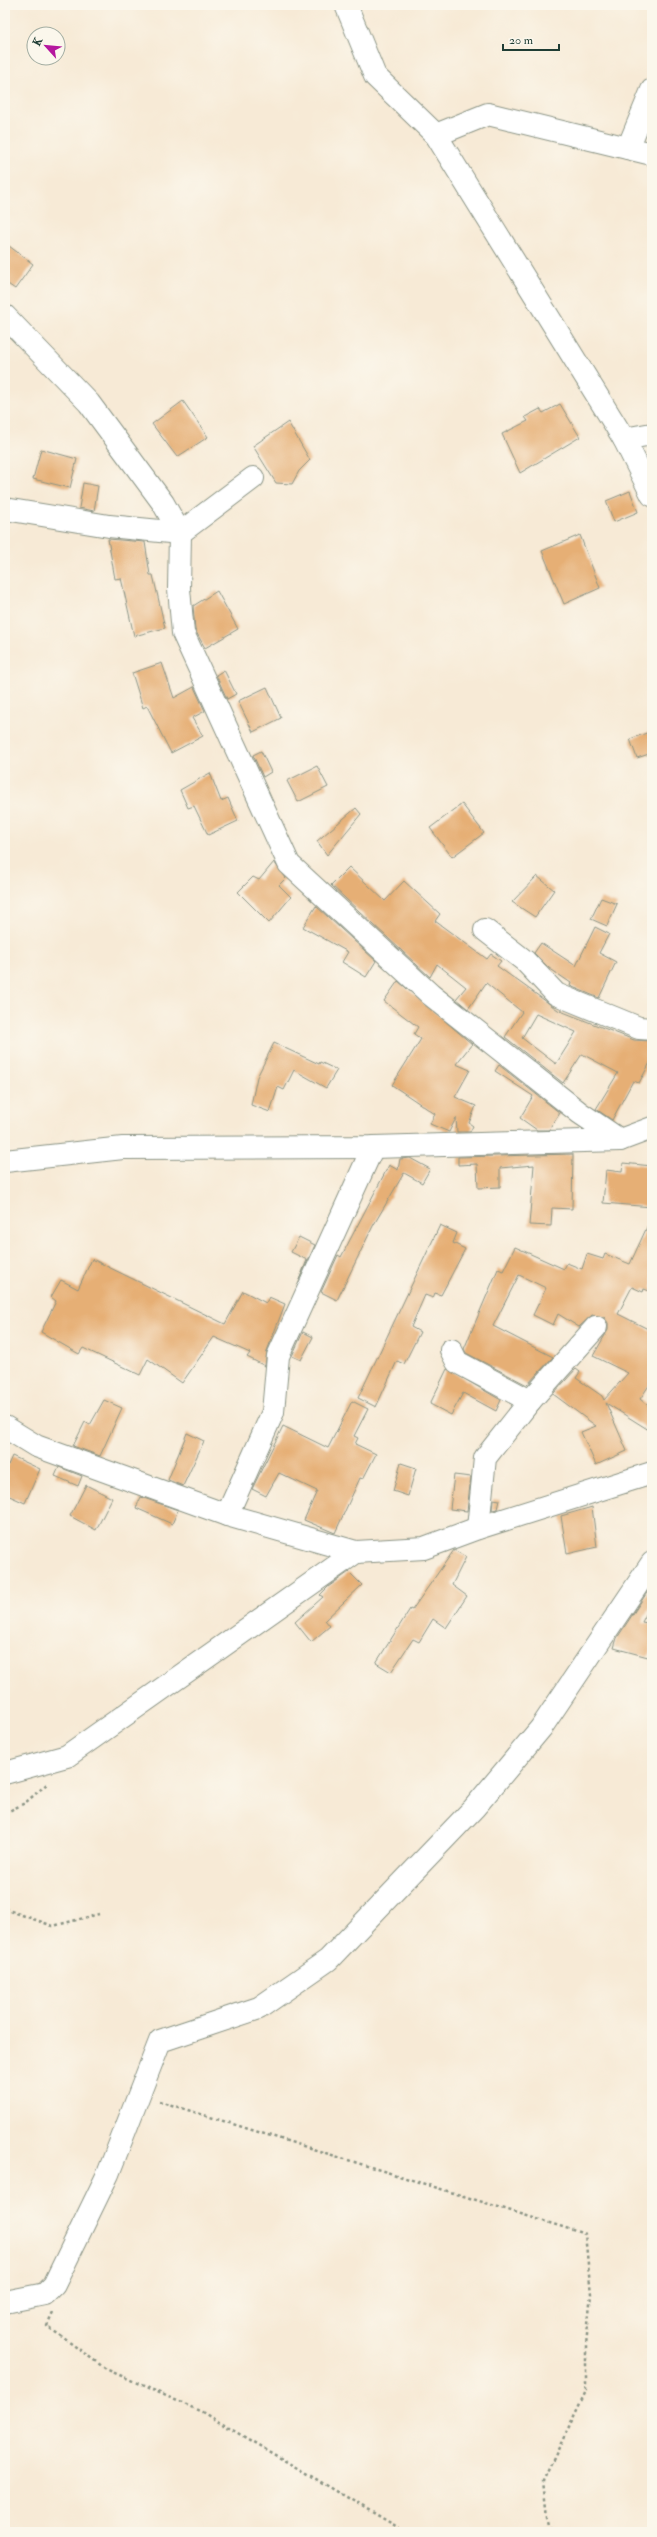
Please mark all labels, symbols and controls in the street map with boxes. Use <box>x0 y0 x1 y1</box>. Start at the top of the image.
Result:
north arrow <box>26 26 66 66</box>
scale bar <box>503 26 559 52</box>
text: 20 m <box>509 33 534 48</box>
text: K <box>30 34 46 48</box>

